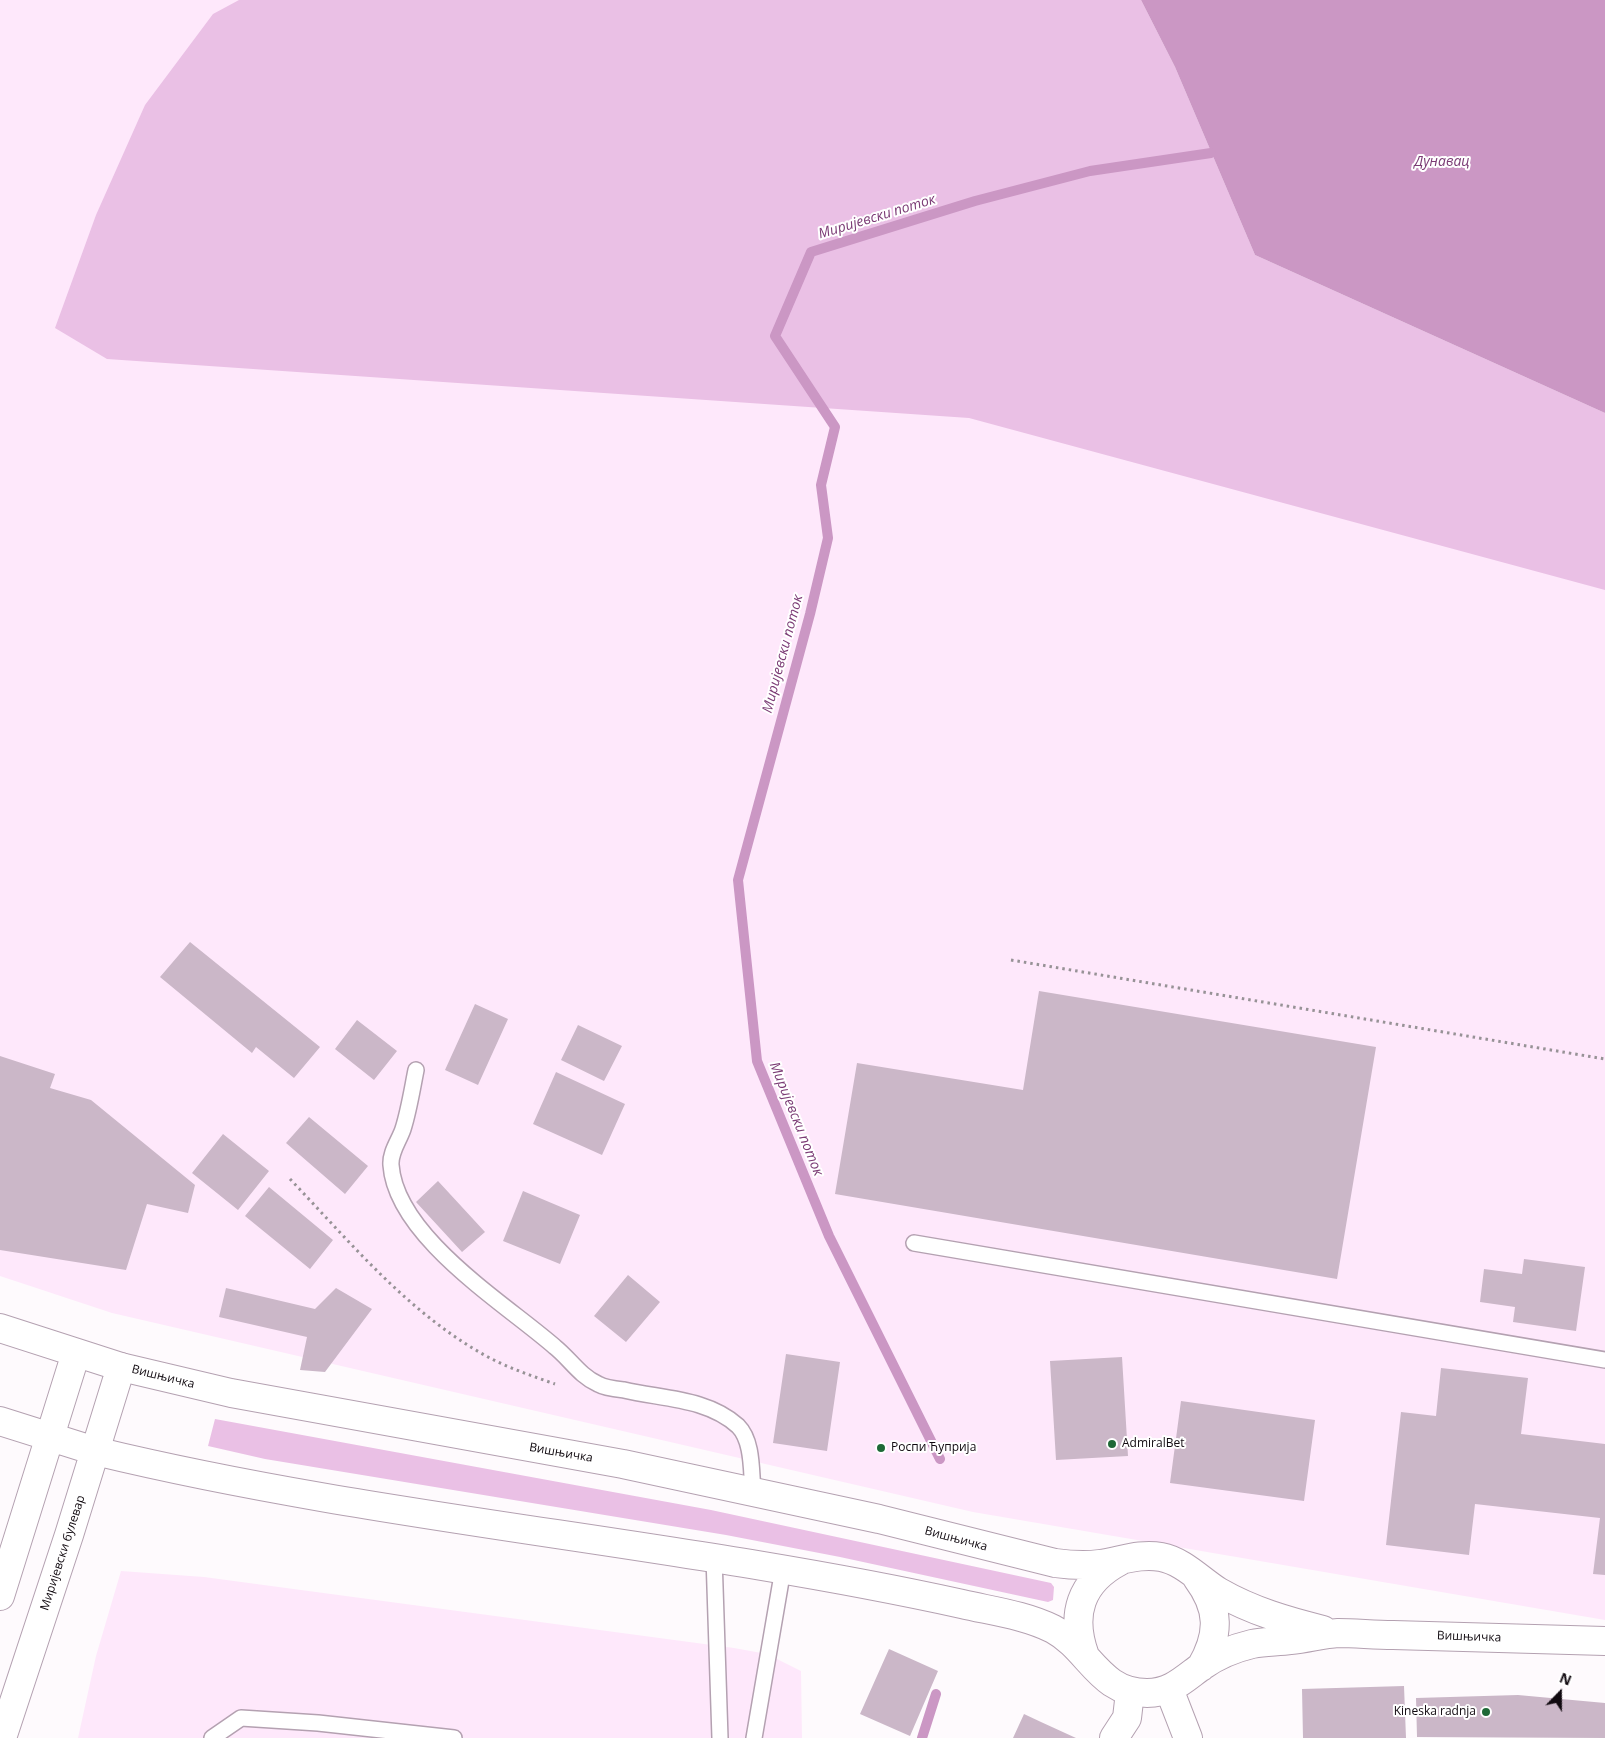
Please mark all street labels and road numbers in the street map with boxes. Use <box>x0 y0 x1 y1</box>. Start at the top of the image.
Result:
street label: Вишњичка <box>130 1362 196 1392</box>
street label: Вишњичка <box>528 1440 594 1466</box>
street label: Миријевски булевар <box>38 1494 88 1612</box>
street label: Вишњичка <box>923 1524 989 1554</box>
street label: Вишњичка <box>1437 1629 1501 1645</box>

